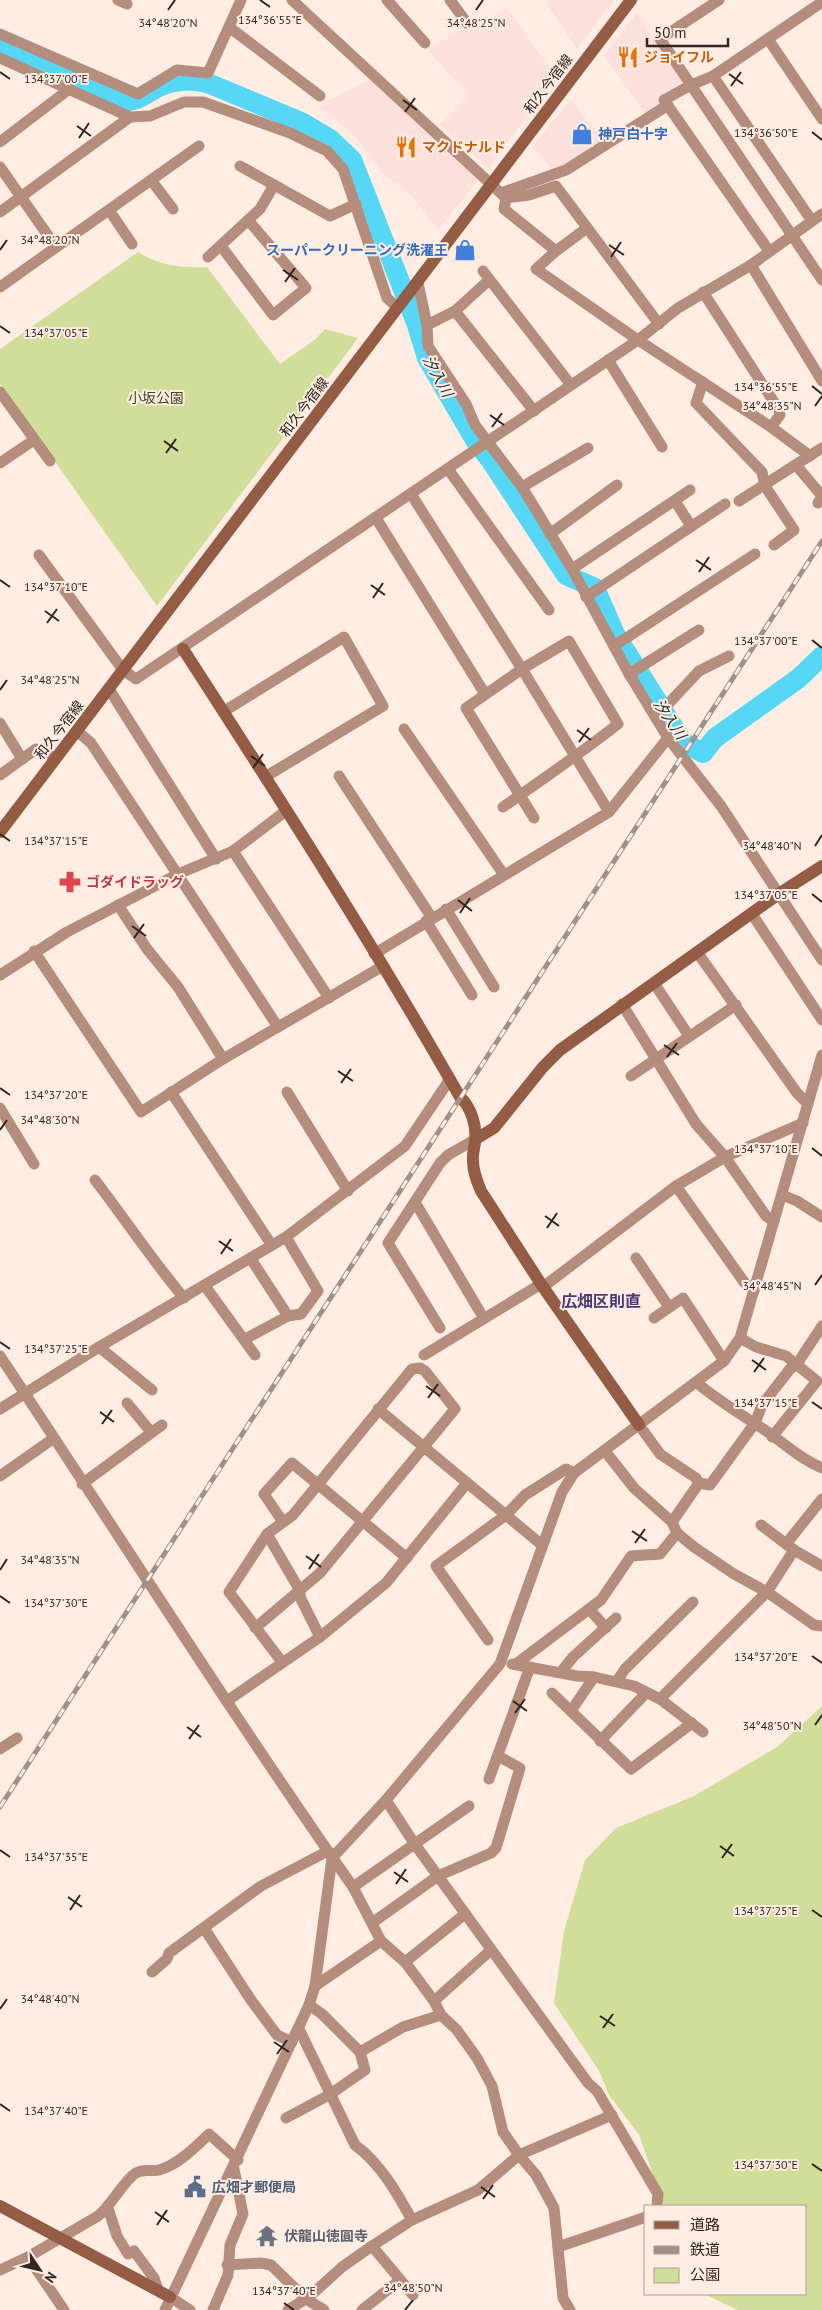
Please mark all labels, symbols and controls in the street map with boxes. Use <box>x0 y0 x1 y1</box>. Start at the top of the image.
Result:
text: 134°36'55"E <box>238 12 302 27</box>
text: 34°48'20"N <box>138 15 198 30</box>
text: 34°48'25"N <box>446 15 506 30</box>
scale bar <box>647 15 728 47</box>
text: 50 m <box>654 23 687 42</box>
restaurant icon: ジョイフル <box>615 44 641 70</box>
place label: ジョイフル <box>644 48 714 66</box>
street label: 和久今宿線 <box>520 51 576 117</box>
text: 134°37'00"E <box>24 71 88 86</box>
shop icon: 神戸白十字 <box>569 121 595 147</box>
place label: 神戸白十字 <box>598 125 668 143</box>
text: 134°36'50"E <box>734 125 798 140</box>
restaurant icon: マクドナルド <box>393 134 419 160</box>
place label: マクドナルド <box>422 138 506 156</box>
text: 34°48'20"N <box>20 232 80 247</box>
shop icon: スーパークリーニング洗濯王 <box>452 237 478 263</box>
place label: スーパークリーニング洗濯王 <box>266 241 448 259</box>
text: 134°37'05"E <box>24 325 88 340</box>
water label: 汐入川 <box>419 352 458 402</box>
street label: 和久今宿線 <box>276 374 332 440</box>
text: 134°36'55"E <box>734 379 798 394</box>
park label: 小坂公園 <box>128 389 184 407</box>
text: 34°48'35"N <box>742 398 802 413</box>
text: 134°37'10"E <box>24 579 88 594</box>
text: 134°37'00"E <box>734 633 798 648</box>
text: 34°48'25"N <box>20 672 80 687</box>
water label: 汐入川 <box>650 695 692 745</box>
street label: 和久今宿線 <box>30 697 88 763</box>
text: 134°37'15"E <box>24 833 88 848</box>
text: 34°48'40"N <box>742 838 802 853</box>
pharmacy icon: ゴダイドラッグ <box>57 869 83 895</box>
place label: ゴダイドラッグ <box>86 873 184 891</box>
text: 134°37'05"E <box>734 887 798 902</box>
text: 134°37'20"E <box>24 1087 88 1102</box>
text: 34°48'30"N <box>20 1112 80 1127</box>
text: 134°37'10"E <box>734 1141 798 1156</box>
text: 34°48'45"N <box>742 1278 802 1293</box>
district label: 広畑区則直 <box>561 1291 641 1311</box>
text: 134°37'25"E <box>24 1341 88 1356</box>
text: 134°37'15"E <box>734 1395 798 1410</box>
text: 34°48'35"N <box>20 1552 80 1567</box>
text: 134°37'30"E <box>24 1595 88 1610</box>
text: 134°37'20"E <box>734 1649 798 1664</box>
text: 34°48'50"N <box>742 1718 802 1733</box>
text: 134°37'35"E <box>24 1849 88 1864</box>
text: 134°37'25"E <box>734 1903 798 1918</box>
text: 34°48'40"N <box>20 1991 80 2006</box>
text: 134°37'40"E <box>24 2103 88 2118</box>
text: 134°37'30"E <box>734 2157 798 2172</box>
public building icon: 広畑才郵便局 <box>182 2174 208 2200</box>
place label: 広畑才郵便局 <box>212 2178 296 2196</box>
legend <box>644 2205 807 2295</box>
text: 道路 <box>690 2215 720 2234</box>
temple icon: 伏龍山徳圓寺 <box>254 2223 280 2249</box>
place label: 伏龍山徳圓寺 <box>284 2227 368 2245</box>
text: 鉄道 <box>690 2240 720 2259</box>
north arrow <box>15 2245 65 2295</box>
text: 公園 <box>690 2265 720 2284</box>
text: N <box>41 2269 61 2286</box>
text: 34°48'50"N <box>383 2280 443 2295</box>
text: 134°37'40"E <box>252 2283 316 2298</box>

